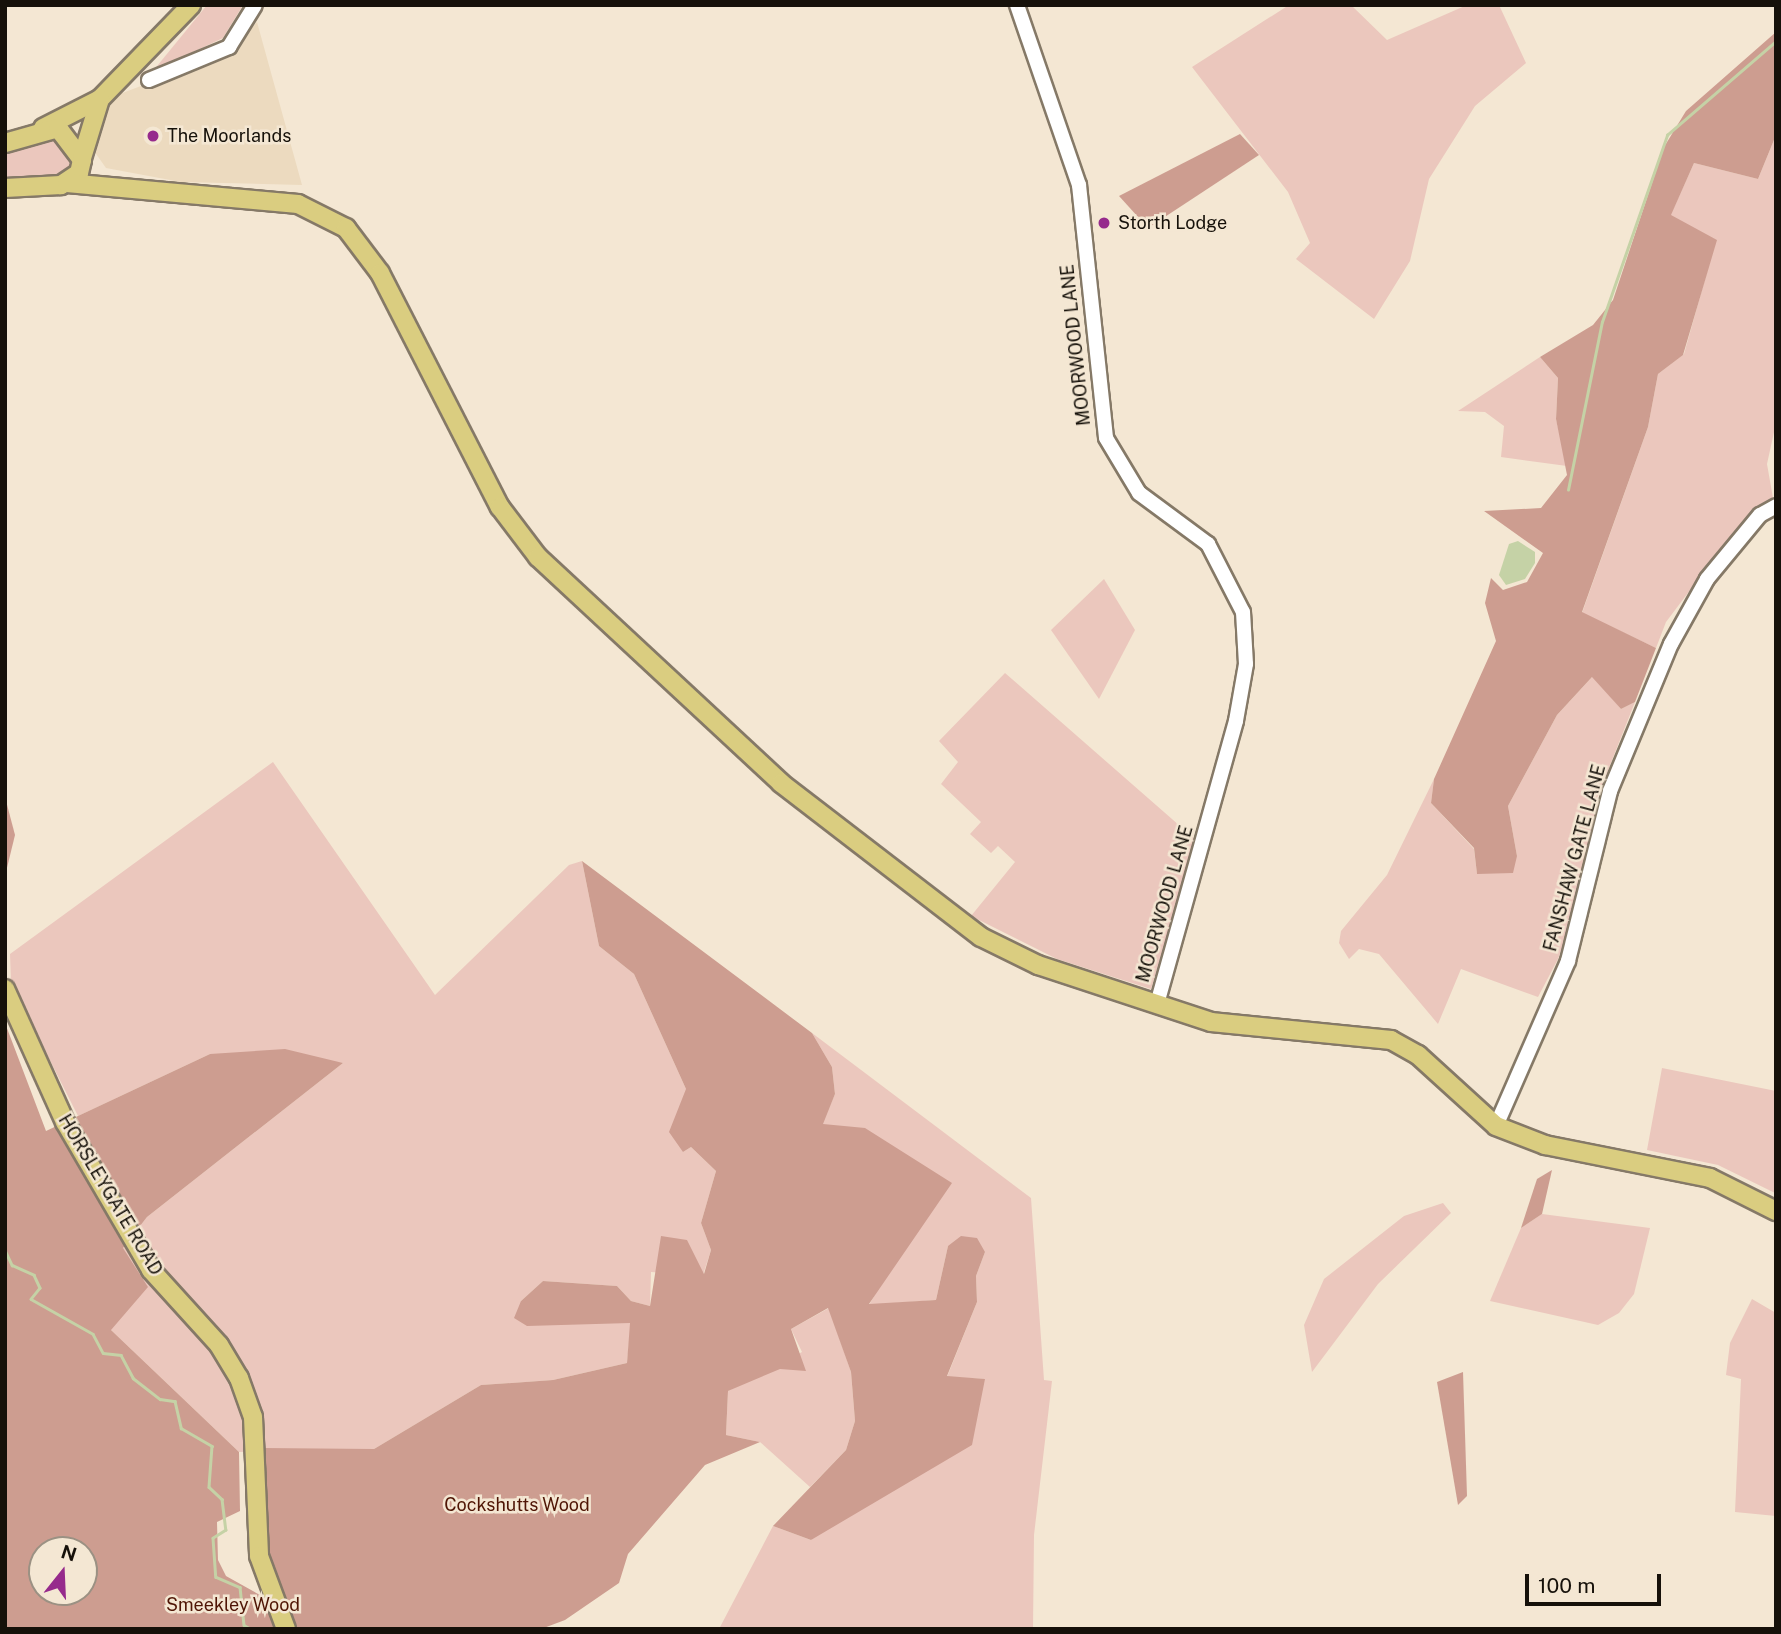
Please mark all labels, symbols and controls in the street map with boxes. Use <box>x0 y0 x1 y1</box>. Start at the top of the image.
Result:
place label: The Moorlands <box>167 125 291 147</box>
marker: The Moorlands <box>145 128 161 144</box>
place label: Storth Lodge <box>1118 212 1227 234</box>
marker: Storth Lodge <box>1096 215 1112 231</box>
street label: MOORWOOD LANE <box>1057 263 1095 427</box>
street label: FANSHAW GATE LANE <box>1540 762 1610 954</box>
street label: MOORWOOD LANE <box>1132 823 1198 985</box>
street label: HORSLEYGATE ROAD <box>53 1111 167 1279</box>
park label: Cockshutts Wood <box>444 1494 590 1516</box>
north arrow <box>28 1536 98 1606</box>
text: N <box>58 1540 79 1566</box>
scale bar <box>1529 1560 1666 1604</box>
text: 100 m <box>1538 1573 1595 1598</box>
park label: Smeekley Wood <box>166 1594 300 1616</box>

